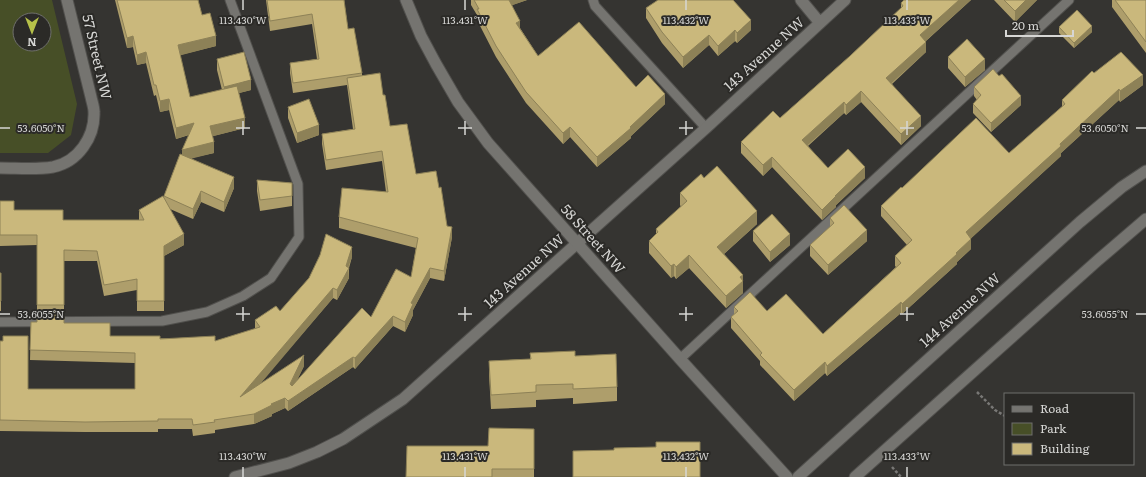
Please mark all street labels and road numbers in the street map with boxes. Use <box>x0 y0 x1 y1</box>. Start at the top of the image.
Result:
street label: 57 Street NW <box>78 12 117 101</box>
street label: 143 Avenue NW <box>719 12 808 95</box>
street label: 58 Street NW <box>557 199 630 278</box>
street label: 143 Avenue NW <box>479 229 568 312</box>
street label: 144 Avenue NW <box>915 268 1004 351</box>

